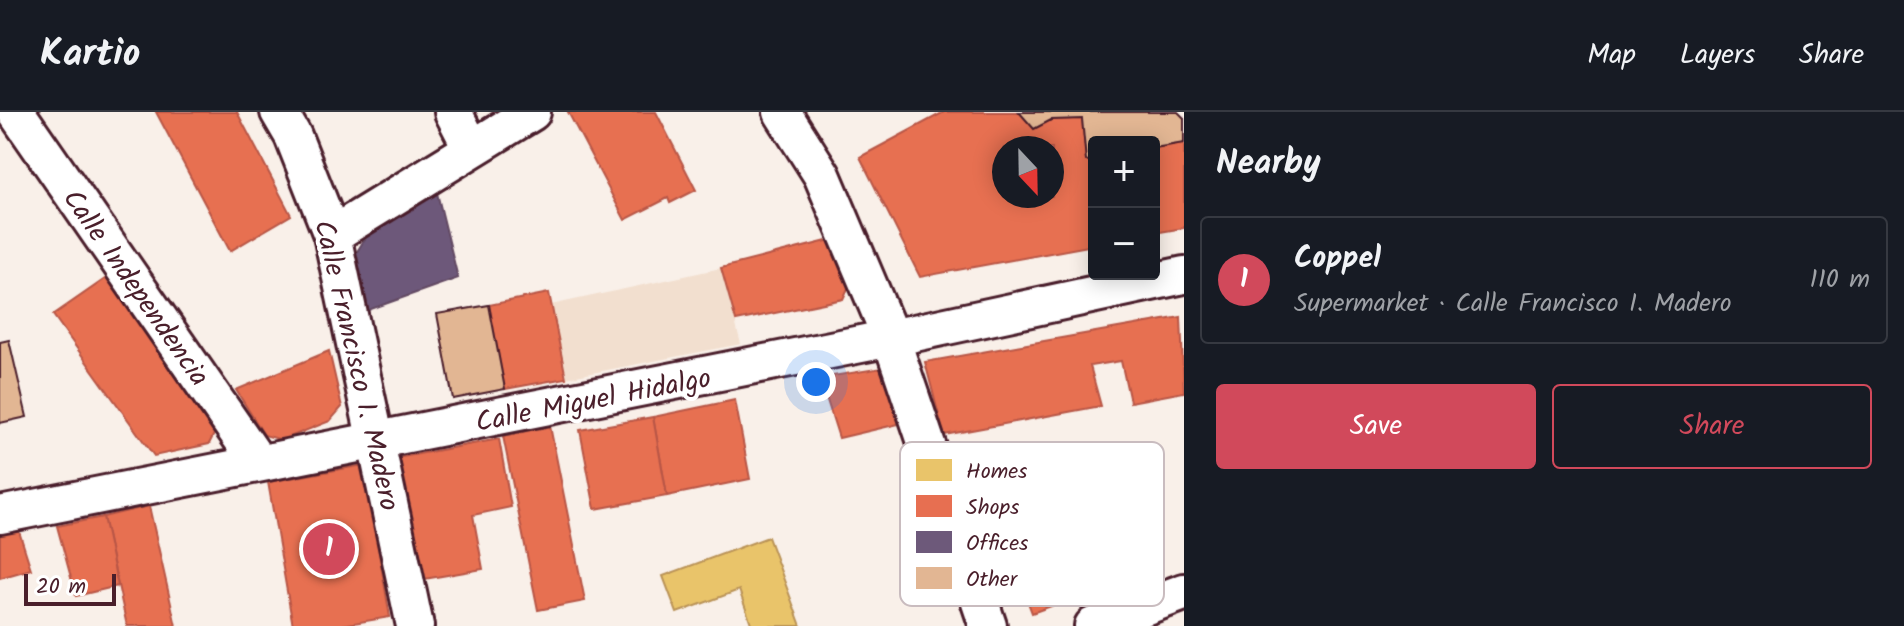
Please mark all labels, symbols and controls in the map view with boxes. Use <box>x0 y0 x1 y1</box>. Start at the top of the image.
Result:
text: Kartio <box>40 25 140 85</box>
text: Map <box>1587 33 1636 78</box>
text: Layers <box>1680 33 1755 78</box>
text: Share <box>1799 33 1864 78</box>
north arrow <box>992 136 1064 208</box>
map controls <box>1088 136 1160 280</box>
button: + <box>1088 136 1160 208</box>
text: Nearby <box>1216 137 1321 191</box>
street label: Calle Independencia <box>50 180 220 396</box>
button: − <box>1088 208 1160 280</box>
street label: Calle Francisco I. Madero <box>300 216 411 515</box>
text: Coppel <box>1294 235 1381 283</box>
text: 1 <box>1240 259 1248 301</box>
text: 110 m <box>1810 259 1870 301</box>
text: Supermarket · Calle Francisco I. Madero <box>1294 283 1731 325</box>
street label: Calle Miguel Hidalgo <box>472 357 715 446</box>
your location <box>796 362 836 402</box>
button: Save <box>1216 384 1536 469</box>
button: Share <box>1552 384 1872 469</box>
legend <box>900 442 1164 606</box>
text: Homes <box>966 455 1028 490</box>
text: Shops <box>966 491 1020 526</box>
pin: 1 <box>303 519 355 579</box>
text: Offices <box>966 527 1029 562</box>
text: Other <box>966 563 1019 598</box>
scale bar <box>24 570 116 606</box>
text: 20 m <box>36 570 86 605</box>

